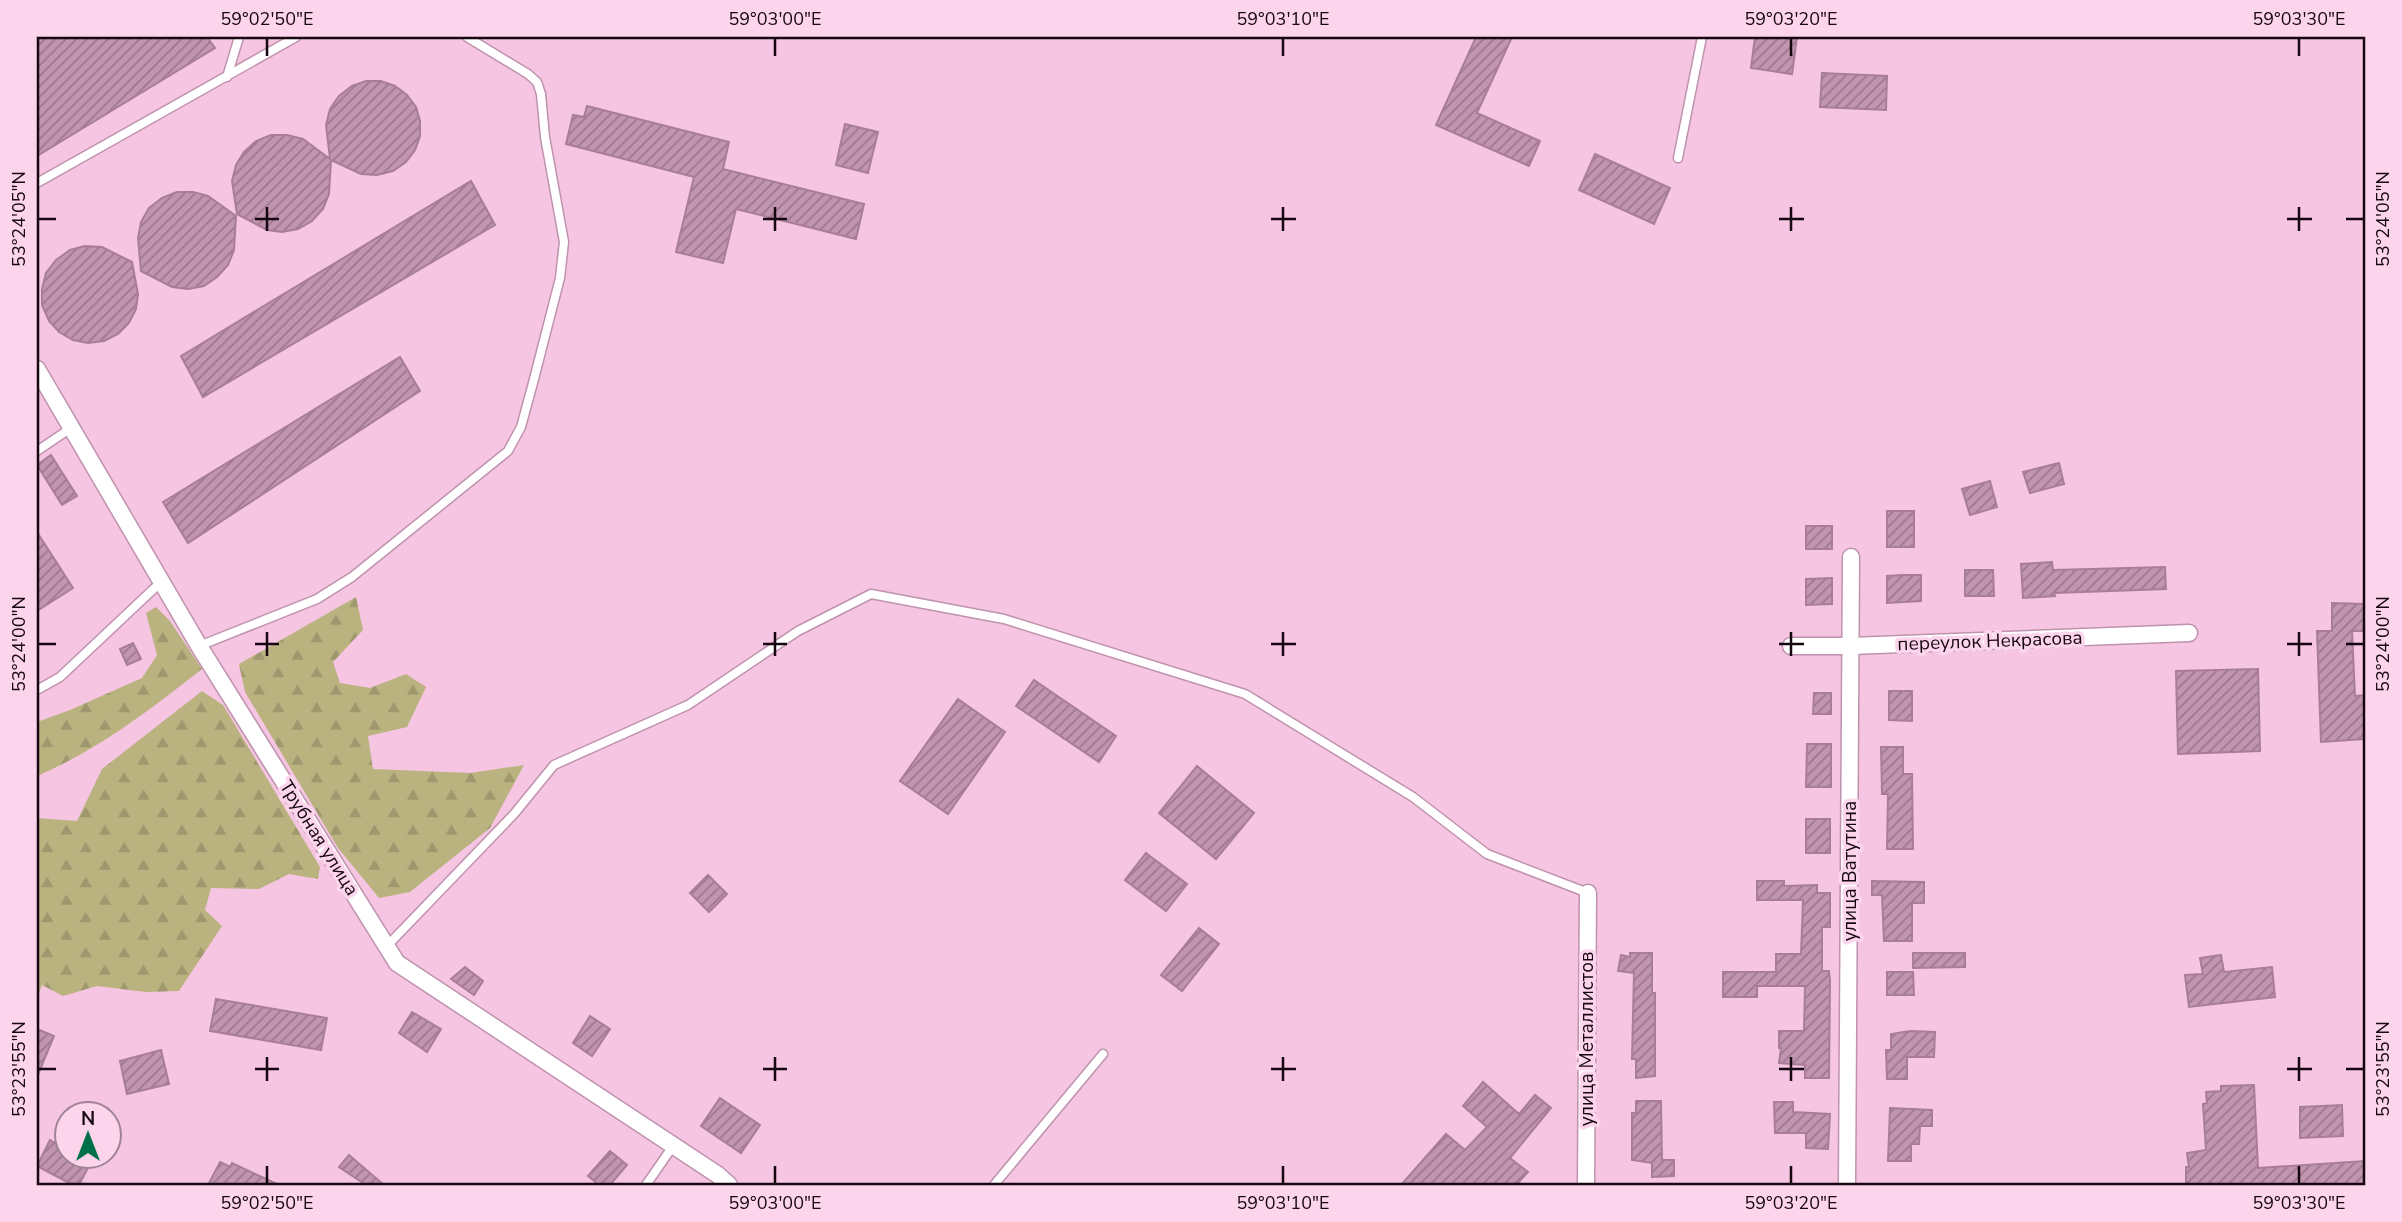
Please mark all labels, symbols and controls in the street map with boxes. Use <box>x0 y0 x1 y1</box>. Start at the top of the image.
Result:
text: 59°02'50"E <box>221 7 314 31</box>
text: 59°03'00"E <box>729 7 822 31</box>
text: 59°03'10"E <box>1237 7 1330 31</box>
text: 59°03'20"E <box>1745 7 1838 31</box>
text: 59°03'30"E <box>2253 7 2346 31</box>
text: 53°24'05"N <box>7 171 31 267</box>
text: 53°24'05"N <box>2371 171 2395 267</box>
text: 53°24'00"N <box>7 596 31 692</box>
text: 53°24'00"N <box>2371 596 2395 692</box>
street label: переулок Некрасова <box>1897 625 2083 657</box>
street label: Трубная улица <box>273 775 365 901</box>
street label: улица Ватутина <box>1837 801 1863 941</box>
street label: улица Металлистов <box>1574 952 1600 1126</box>
text: 53°23'55"N <box>7 1021 31 1117</box>
text: 53°23'55"N <box>2371 1021 2395 1117</box>
north arrow <box>52 1100 122 1170</box>
text: N <box>81 1106 95 1132</box>
text: 59°02'50"E <box>221 1191 314 1215</box>
text: 59°03'00"E <box>729 1191 822 1215</box>
text: 59°03'10"E <box>1237 1191 1330 1215</box>
text: 59°03'20"E <box>1745 1191 1838 1215</box>
text: 59°03'30"E <box>2253 1191 2346 1215</box>

